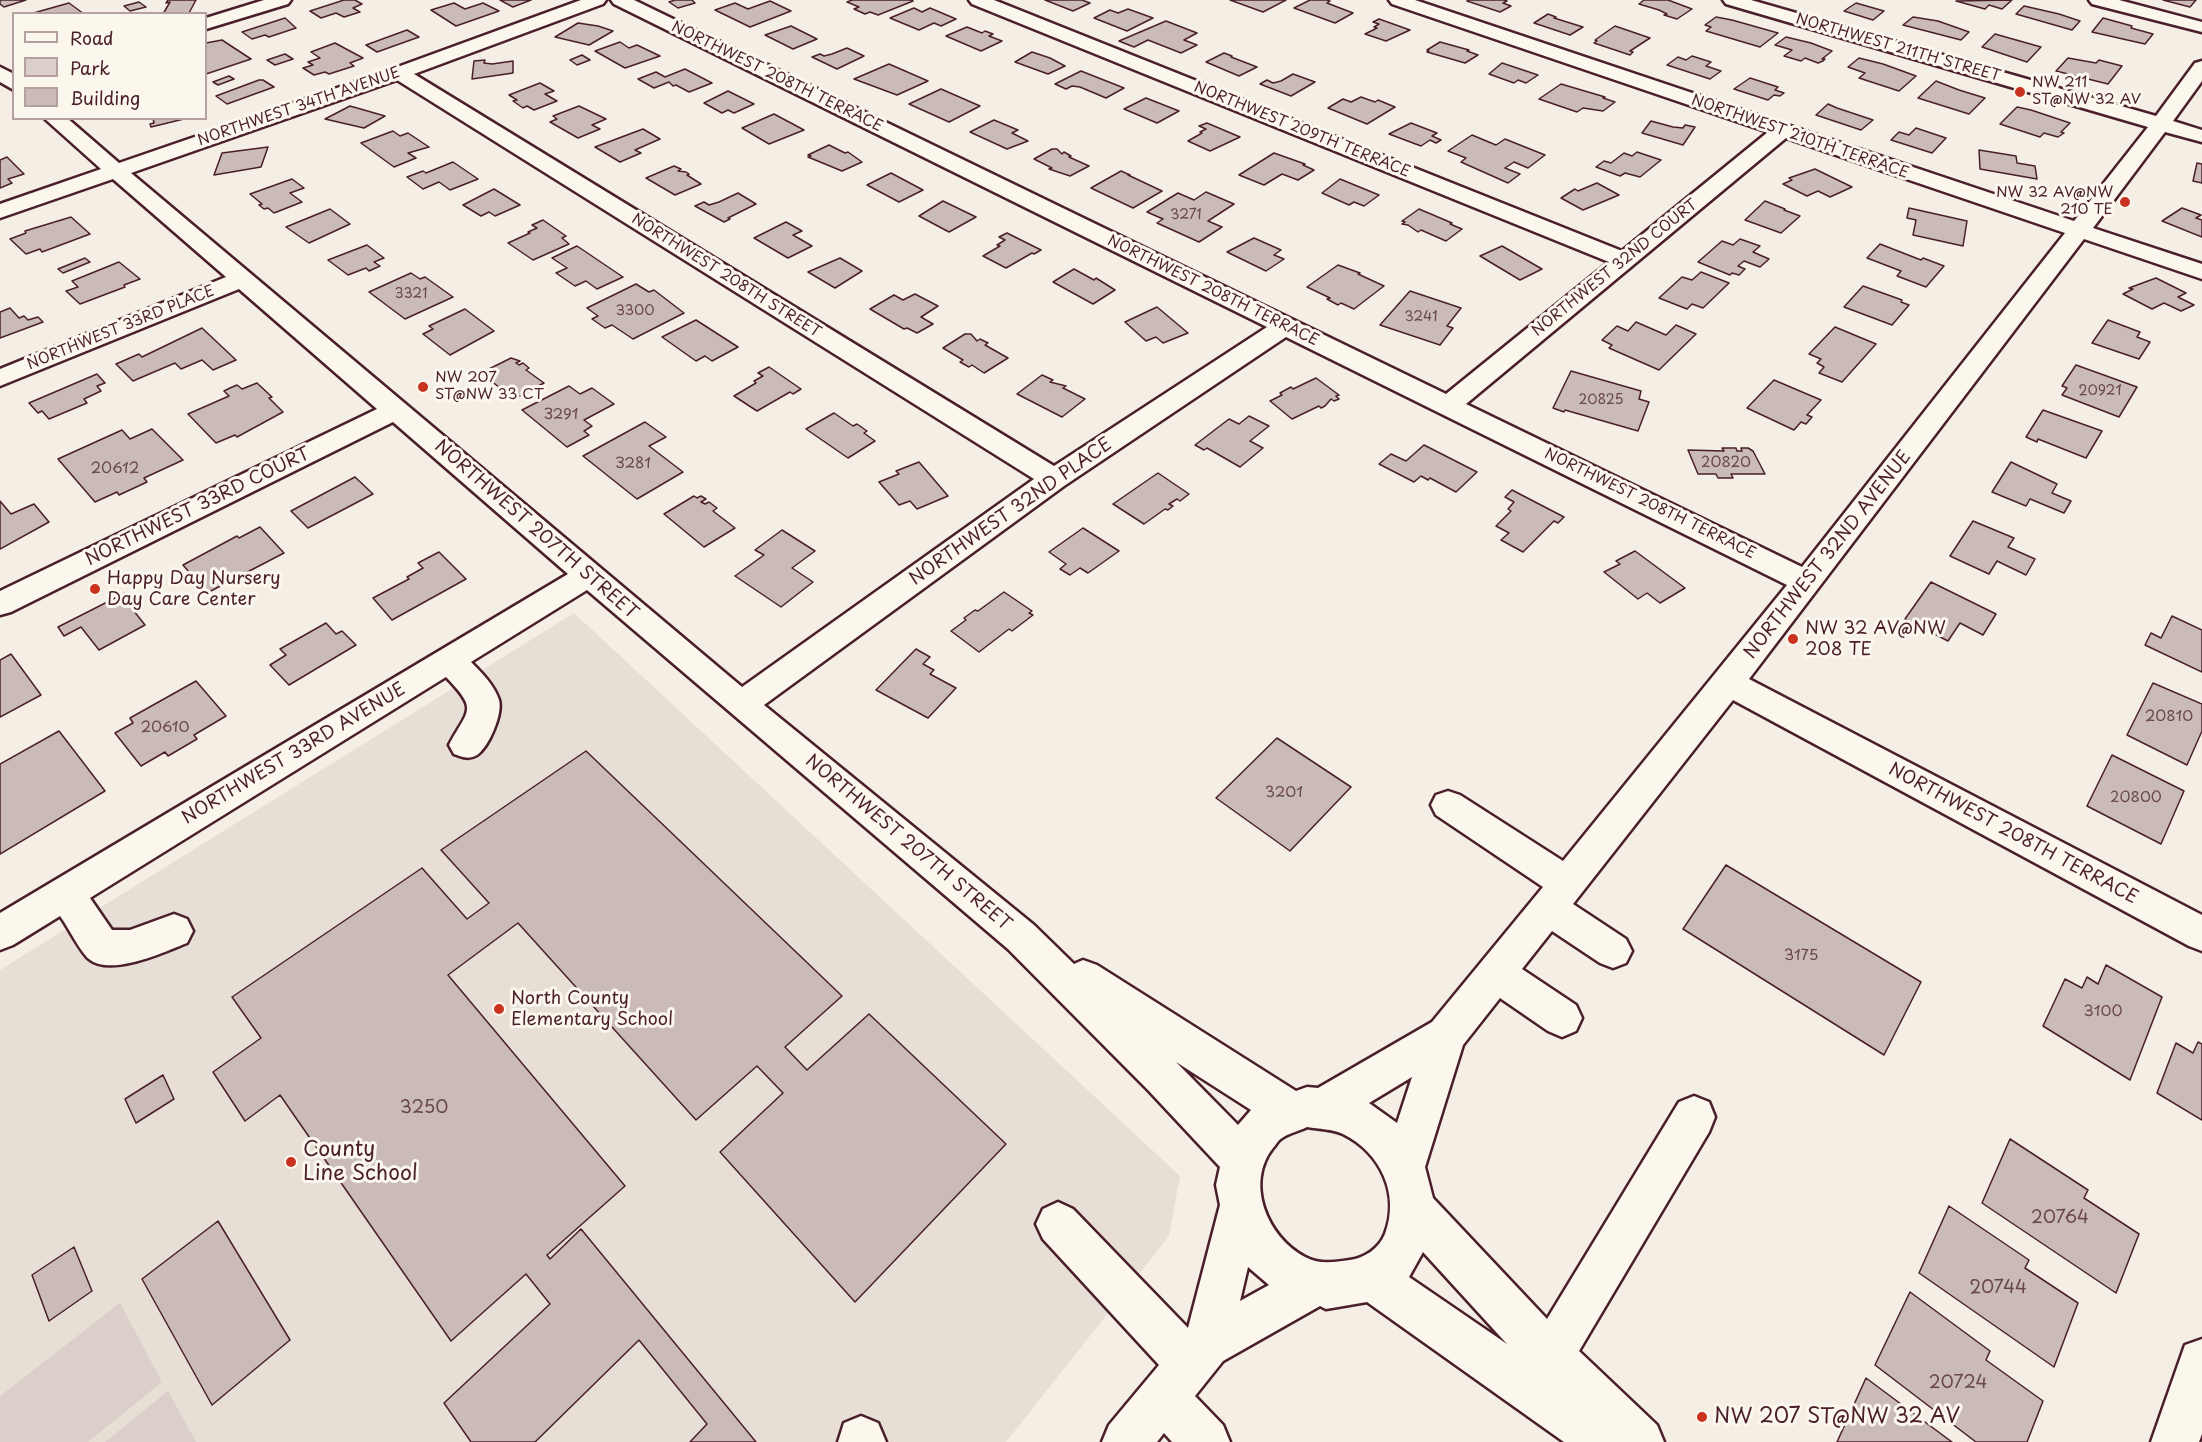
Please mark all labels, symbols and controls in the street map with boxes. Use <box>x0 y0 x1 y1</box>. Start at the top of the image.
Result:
street label: NORTHWEST 211TH STREET <box>1794 10 2002 86</box>
legend <box>12 12 207 120</box>
street label: NORTHWEST 208TH TERRACE <box>668 18 886 136</box>
text: Road <box>70 24 114 51</box>
text: Park <box>70 54 110 81</box>
street label: NORTHWEST 34TH AVENUE <box>196 64 402 150</box>
place label: NW 211 ST@NW 32 AV <box>2032 74 2141 109</box>
street label: NORTHWEST 209TH TERRACE <box>1191 78 1413 182</box>
text: Building <box>70 84 140 111</box>
marker: NW 211 ST@NW 32 AV <box>2013 85 2027 99</box>
street label: NORTHWEST 210TH TERRACE <box>1689 91 1911 183</box>
place label: NW 32 AV@NW 210 TE <box>1996 184 2113 219</box>
marker: NW 32 AV@NW 210 TE <box>2118 195 2132 209</box>
street label: NORTHWEST 32ND COURT <box>1529 196 1701 340</box>
house number: 3271 <box>1170 207 1202 223</box>
street label: NORTHWEST 208TH STREET <box>628 210 824 342</box>
street label: NORTHWEST 208TH TERRACE <box>1104 232 1322 350</box>
street label: NORTHWEST 33RD PLACE <box>25 282 217 374</box>
house number: 3321 <box>394 286 428 302</box>
house number: 3300 <box>615 303 655 319</box>
house number: 3241 <box>1404 309 1438 325</box>
place label: NW 207 ST@NW 33 CT <box>435 369 544 404</box>
marker: NW 207 ST@NW 33 CT <box>416 380 430 394</box>
house number: 20921 <box>2078 383 2122 399</box>
house number: 20825 <box>1578 392 1624 408</box>
house number: 3291 <box>543 406 579 424</box>
street label: NORTHWEST 32ND PLACE <box>906 434 1116 590</box>
street label: NORTHWEST 207TH STREET <box>430 436 642 624</box>
street label: NORTHWEST 33RD COURT <box>82 443 314 571</box>
street label: NORTHWEST 208TH TERRACE <box>1541 445 1759 563</box>
street label: NORTHWEST 32ND AVENUE <box>1740 447 1916 663</box>
house number: 20820 <box>1701 454 1751 472</box>
house number: 3281 <box>615 455 651 473</box>
house number: 20612 <box>91 460 139 478</box>
place label: Happy Day Nursery Day Care Center <box>107 568 281 610</box>
marker: Happy Day Nursery Day Care Center <box>88 582 102 596</box>
place label: NW 32 AV@NW 208 TE <box>1805 618 1946 660</box>
marker: NW 32 AV@NW 208 TE <box>1786 632 1800 646</box>
street label: NORTHWEST 33RD AVENUE <box>178 679 410 829</box>
house number: 20810 <box>2145 708 2193 726</box>
house number: 20610 <box>140 719 190 737</box>
street label: NORTHWEST 207TH STREET <box>801 750 1015 936</box>
street label: NORTHWEST 208TH TERRACE <box>1885 759 2141 909</box>
house number: 3201 <box>1265 784 1303 802</box>
house number: 20800 <box>2110 789 2162 807</box>
house number: 3175 <box>1784 947 1818 965</box>
place label: North County Elementary School <box>511 988 673 1030</box>
marker: North County Elementary School <box>492 1002 506 1016</box>
house number: 3100 <box>2084 1003 2122 1021</box>
house number: 3250 <box>400 1097 448 1119</box>
place label: County Line School <box>303 1137 418 1187</box>
marker: County Line School <box>284 1155 298 1169</box>
house number: 20764 <box>2031 1207 2089 1229</box>
house number: 20744 <box>1969 1277 2027 1299</box>
house number: 20724 <box>1929 1372 1987 1394</box>
place label: NW 207 ST@NW 32 AV <box>1714 1404 1960 1430</box>
marker: NW 207 ST@NW 32 AV <box>1695 1410 1709 1424</box>

